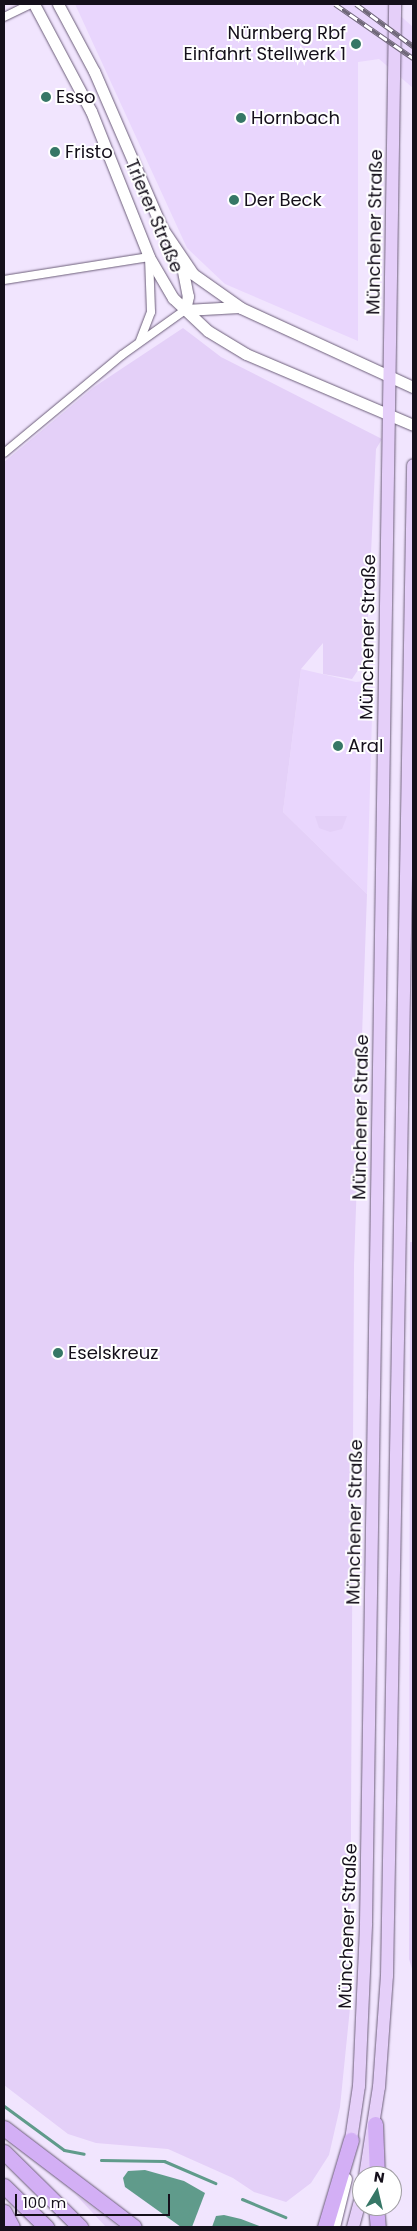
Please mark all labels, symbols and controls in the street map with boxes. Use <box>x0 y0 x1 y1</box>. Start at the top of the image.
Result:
place label: Nürnberg Rbf Einfahrt Stellwerk 1 <box>184 23 346 66</box>
marker: Nürnberg Rbf Einfahrt Stellwerk 1 <box>350 38 362 50</box>
place label: Esso <box>56 86 96 108</box>
marker: Esso <box>40 91 52 103</box>
place label: Hornbach <box>251 107 340 129</box>
marker: Hornbach <box>235 112 247 124</box>
place label: Fristo <box>65 141 113 163</box>
marker: Fristo <box>49 146 61 158</box>
street label: Münchener Straße <box>363 149 387 315</box>
street label: Trierer Straße <box>120 156 188 276</box>
place label: Der Beck <box>244 189 322 211</box>
marker: Der Beck <box>228 194 240 206</box>
street label: Münchener Straße <box>356 554 380 720</box>
place label: Aral <box>348 735 383 757</box>
marker: Aral <box>332 740 344 752</box>
street label: Münchener Straße <box>349 1034 373 1200</box>
place label: Eselskreuz <box>68 1342 158 1364</box>
marker: Eselskreuz <box>52 1347 64 1359</box>
street label: Münchener Straße <box>343 1439 367 1605</box>
street label: Münchener Straße <box>334 1843 362 2009</box>
north arrow <box>352 2166 402 2216</box>
text: N <box>372 2166 386 2188</box>
scale bar <box>18 2184 172 2216</box>
text: 100 m <box>23 2192 66 2213</box>

